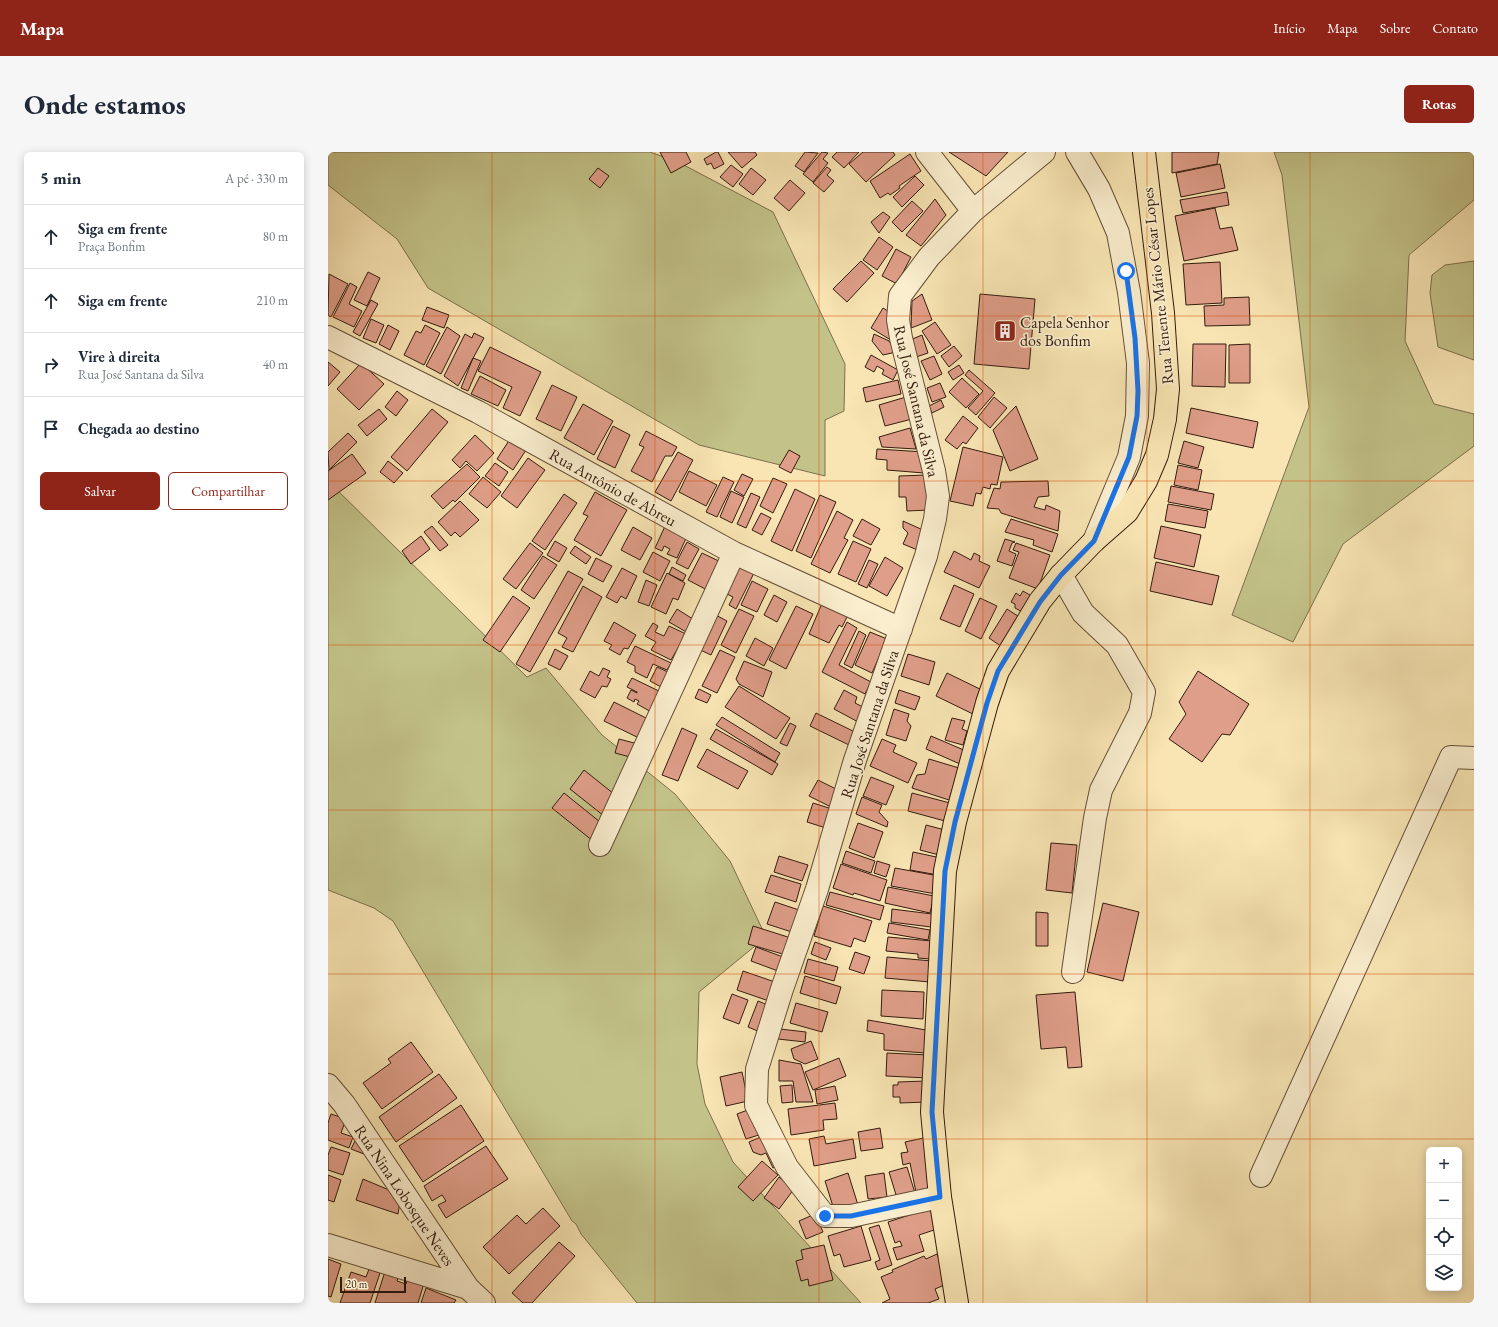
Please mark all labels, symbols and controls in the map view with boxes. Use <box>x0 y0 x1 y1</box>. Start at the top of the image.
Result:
text: Mapa <box>20 16 64 41</box>
text: Início <box>1273 19 1305 37</box>
text: Mapa <box>1327 19 1358 37</box>
text: Sobre <box>1380 19 1410 37</box>
text: Contato <box>1432 19 1478 37</box>
button: Rotas <box>1404 85 1474 123</box>
text: Onde estamos <box>24 86 186 122</box>
text: 5 min <box>40 167 81 189</box>
text: A pé · 330 m <box>225 170 288 187</box>
street label: Rua Tenente Mário César Lopes <box>1137 186 1178 385</box>
text: Siga em frente <box>78 219 167 238</box>
icon: ahead <box>40 226 62 248</box>
text: 80 m <box>263 228 288 245</box>
text: Praça Bonfim <box>78 238 145 255</box>
route start <box>1117 262 1135 280</box>
icon: ahead <box>40 290 62 312</box>
text: Siga em frente <box>78 291 167 310</box>
text: 210 m <box>257 292 288 309</box>
place label: Capela Senhor dos Bonfim <box>1020 312 1110 351</box>
building icon: Capela Senhor dos Bonfim <box>992 318 1018 344</box>
street label: Rua José Santana da Silva <box>889 323 944 480</box>
text: Vire à direita <box>78 347 160 366</box>
icon: right <box>40 354 62 376</box>
text: 40 m <box>263 356 288 373</box>
text: Rua José Santana da Silva <box>78 366 204 383</box>
icon: arrive <box>40 418 62 440</box>
text: Chegada ao destino <box>78 419 199 438</box>
street label: Rua Antônio de Abreu <box>545 444 681 531</box>
button: Salvar <box>40 472 160 510</box>
button: Compartilhar <box>168 472 288 510</box>
street label: Rua José Santana da Silva <box>836 647 904 801</box>
street label: Rua Nina Lobosque Neves <box>350 1121 460 1270</box>
map controls <box>1426 1147 1462 1291</box>
button: + <box>1426 1147 1462 1183</box>
button: − <box>1426 1183 1462 1219</box>
route end <box>816 1207 834 1225</box>
button: locate <box>1426 1219 1462 1255</box>
button: layers <box>1426 1255 1462 1291</box>
scale bar <box>340 1275 406 1294</box>
text: 20 m <box>346 1277 367 1291</box>

